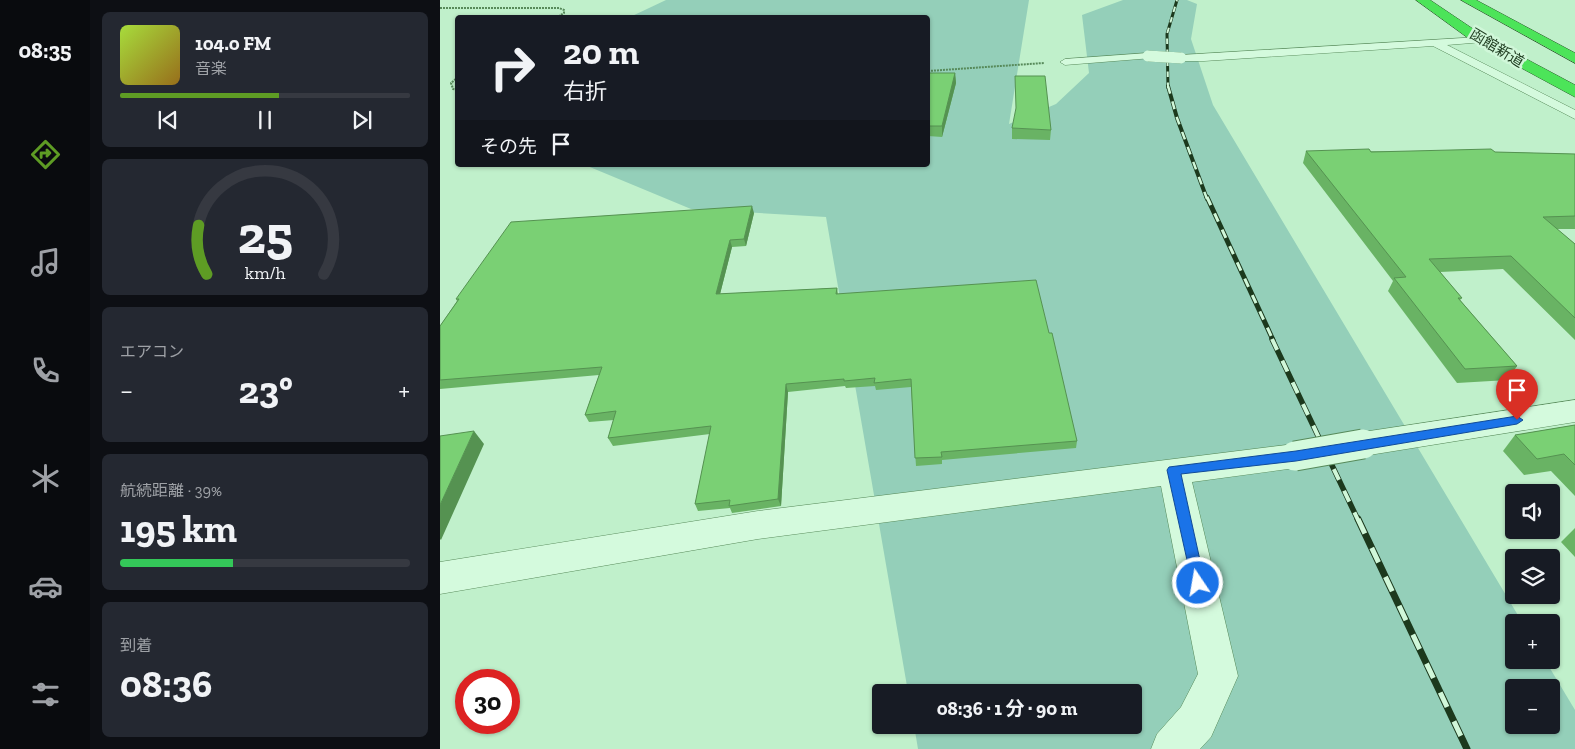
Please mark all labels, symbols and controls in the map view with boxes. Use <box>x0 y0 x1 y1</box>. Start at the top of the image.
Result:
street label: 函館新道 <box>1467 25 1527 71</box>
text: 20 m <box>563 31 639 73</box>
text: 104.0 FM <box>195 32 271 55</box>
icon: right <box>480 35 545 100</box>
text: 08:35 <box>18 37 72 64</box>
text: 音楽 <box>195 59 227 78</box>
text: 右折 <box>563 78 607 105</box>
icon: previous <box>154 106 182 134</box>
icon: pause <box>251 106 279 134</box>
icon: next <box>348 106 376 134</box>
icon: arrive <box>547 130 575 158</box>
text: その先 <box>480 135 537 158</box>
icon: directions <box>28 137 63 172</box>
text: 25 <box>237 204 293 266</box>
icon: music <box>28 245 63 280</box>
text: km/h <box>245 262 285 284</box>
text: エアコン <box>120 342 184 361</box>
icon: phone <box>28 353 63 388</box>
text: 23° <box>238 367 293 413</box>
pin <box>1496 369 1538 420</box>
text: − <box>120 374 133 407</box>
text: + <box>398 374 410 407</box>
icon: arrive <box>1503 376 1531 404</box>
icon: climate <box>28 461 63 496</box>
text: 航続距離 · 39% <box>120 481 222 500</box>
map controls <box>1505 484 1560 734</box>
button: sound <box>1505 484 1560 539</box>
text: 195 km <box>120 506 237 552</box>
button: layers <box>1505 549 1560 604</box>
position arrow <box>1171 556 1223 608</box>
icon: car <box>28 569 63 604</box>
button: + <box>1505 614 1560 669</box>
text: 到着 <box>120 636 152 655</box>
text: 08:36 <box>120 661 212 707</box>
speed limit sign: 30 <box>455 669 520 734</box>
icon: filters <box>28 677 63 712</box>
button: − <box>1505 679 1560 734</box>
text: 08:36 · 1 分 · 90 m <box>937 697 1077 720</box>

